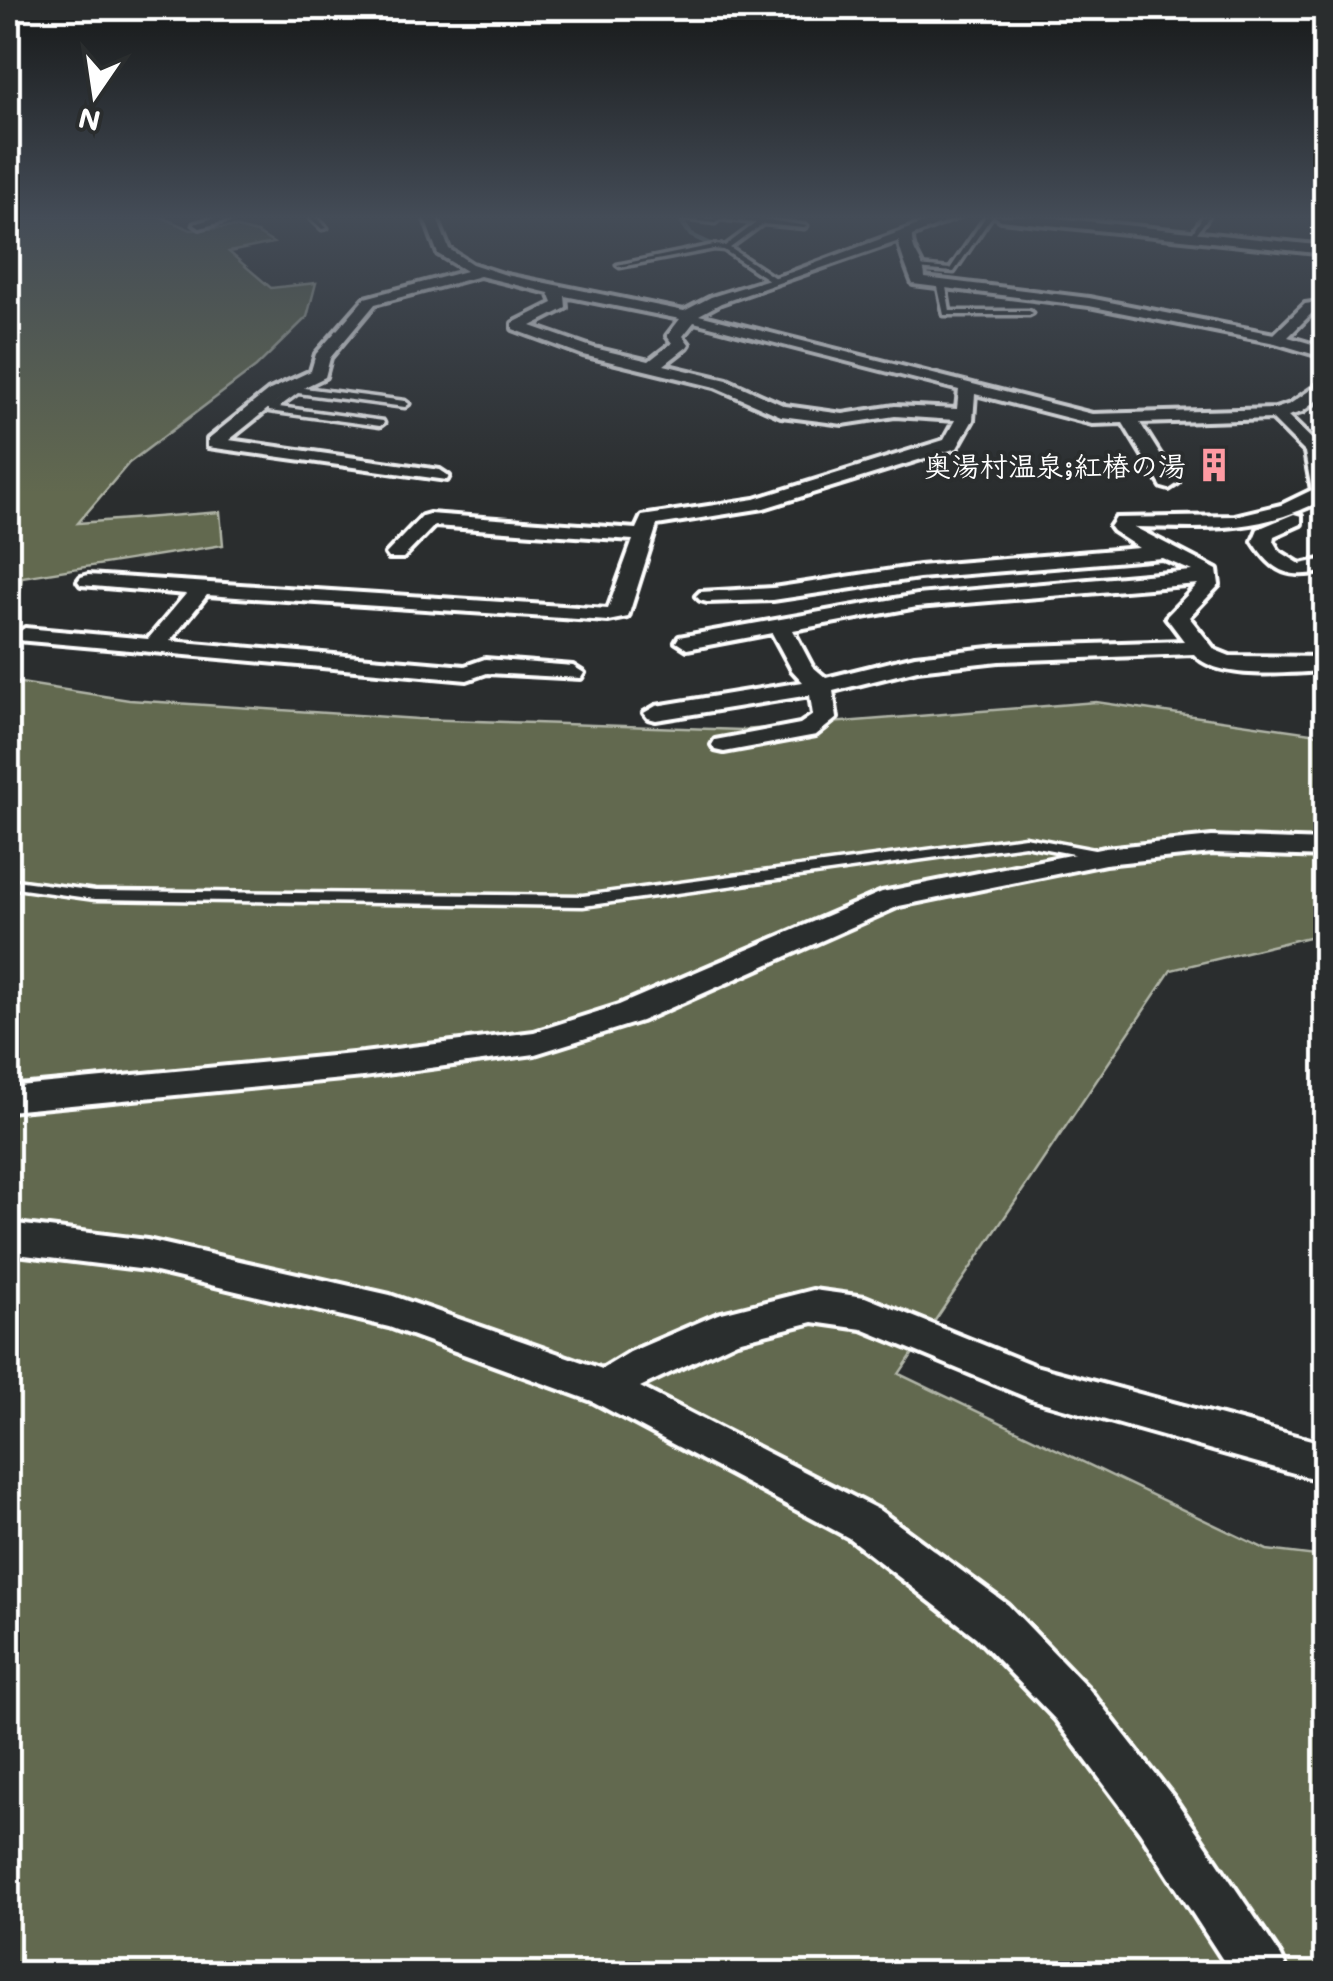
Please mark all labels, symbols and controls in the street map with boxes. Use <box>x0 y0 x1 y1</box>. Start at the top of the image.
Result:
north arrow <box>45 45 145 145</box>
text: N <box>75 100 104 140</box>
building icon: 奥湯村温泉;紅椿の湯 <box>1195 446 1233 484</box>
place label: 奥湯村温泉;紅椿の湯 <box>924 447 1186 483</box>

